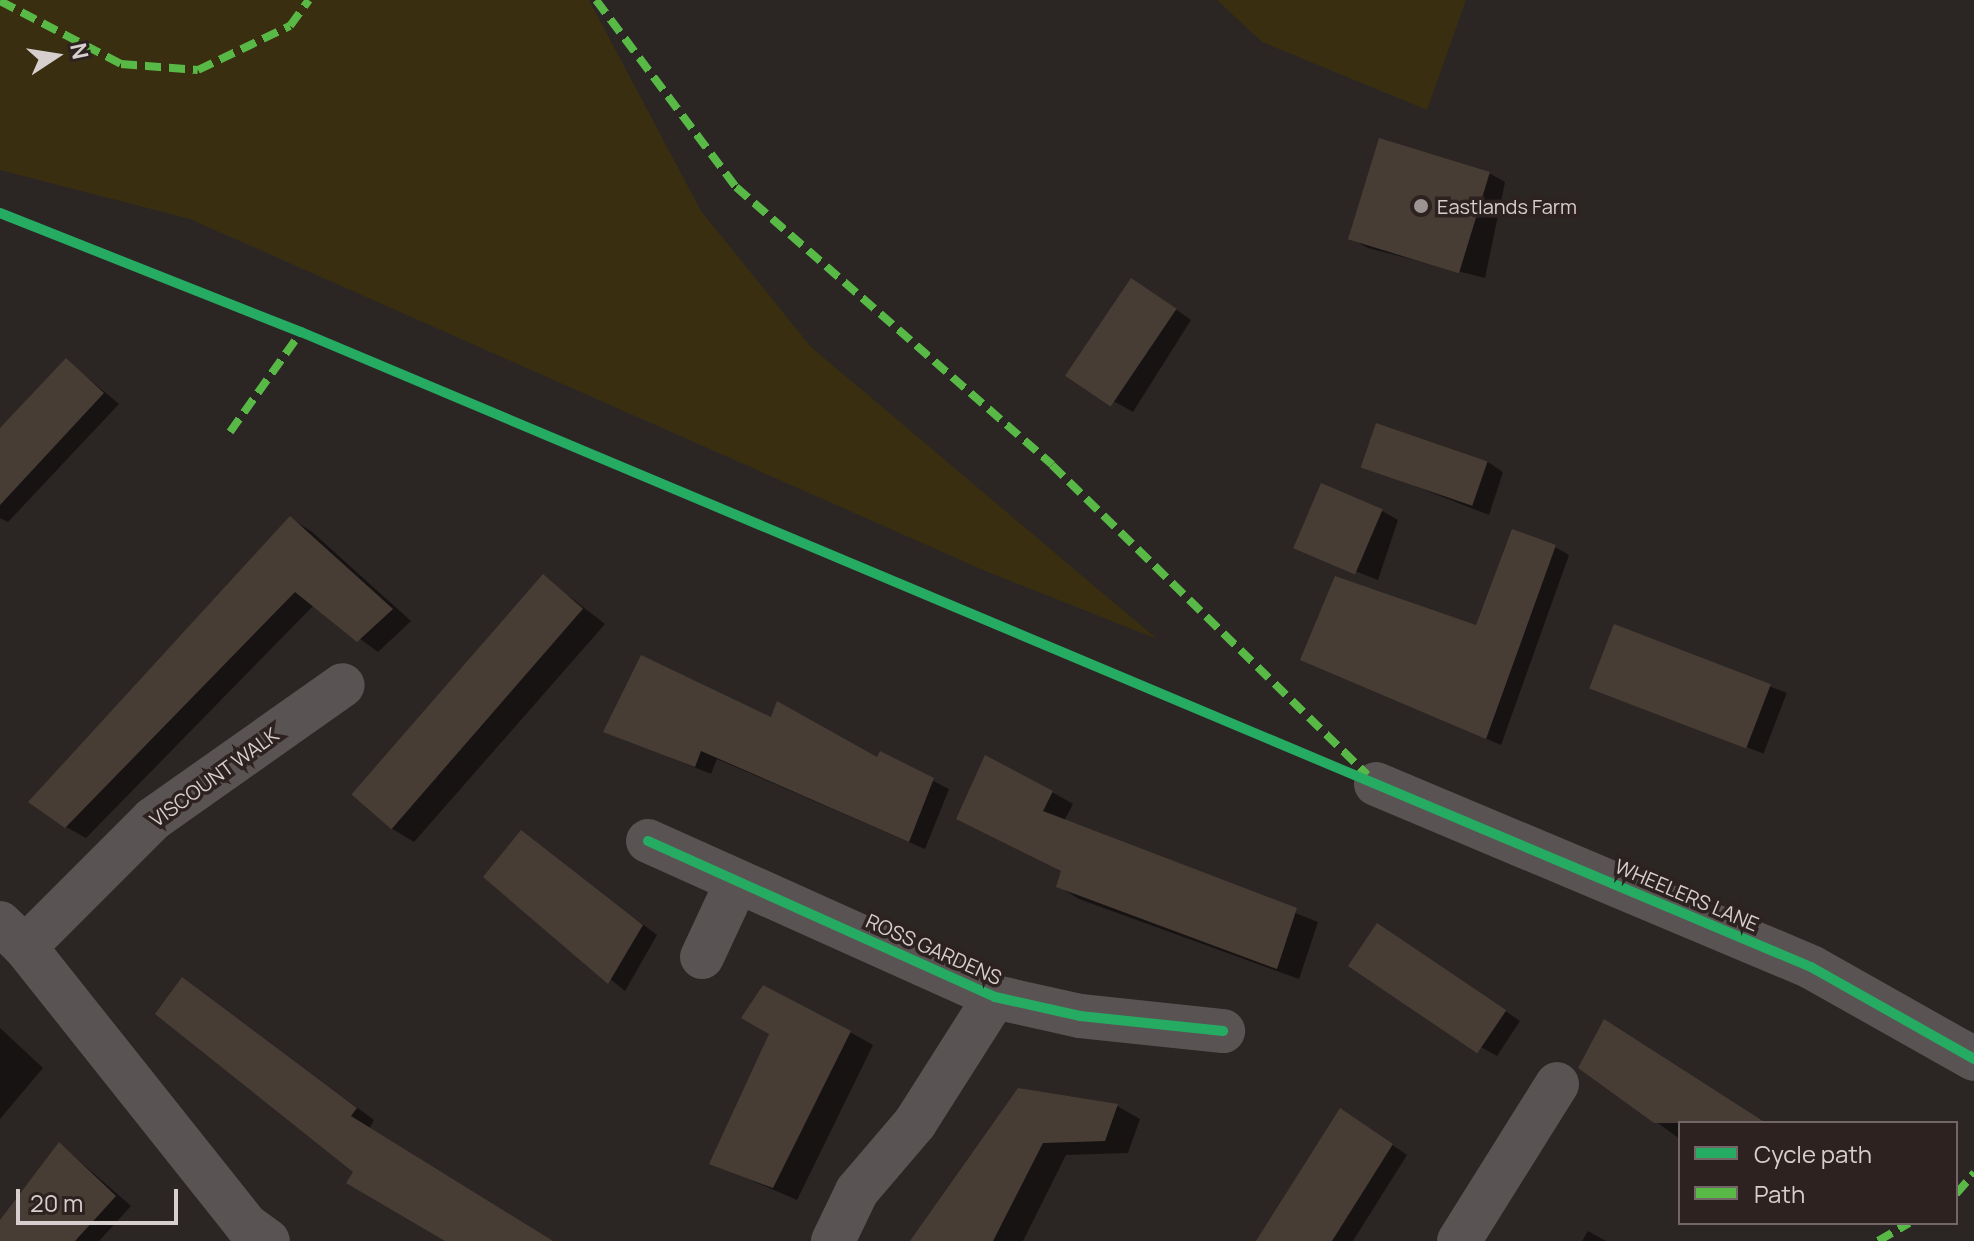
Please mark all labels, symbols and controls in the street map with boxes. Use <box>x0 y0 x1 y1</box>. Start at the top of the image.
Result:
north arrow <box>16 16 96 96</box>
text: N <box>63 40 96 62</box>
place label: Eastlands Farm <box>1437 194 1577 218</box>
marker: Eastlands Farm <box>1412 197 1430 215</box>
street label: VISCOUNT WALK <box>145 722 283 832</box>
street label: WHEELERS LANE <box>1612 854 1762 936</box>
street label: ROSS GARDENS <box>862 908 1006 990</box>
legend <box>1678 1121 1958 1225</box>
text: Cycle path <box>1754 1137 1872 1170</box>
scale bar <box>20 1173 182 1223</box>
text: Path <box>1754 1177 1805 1210</box>
text: 20 m <box>30 1186 83 1219</box>

